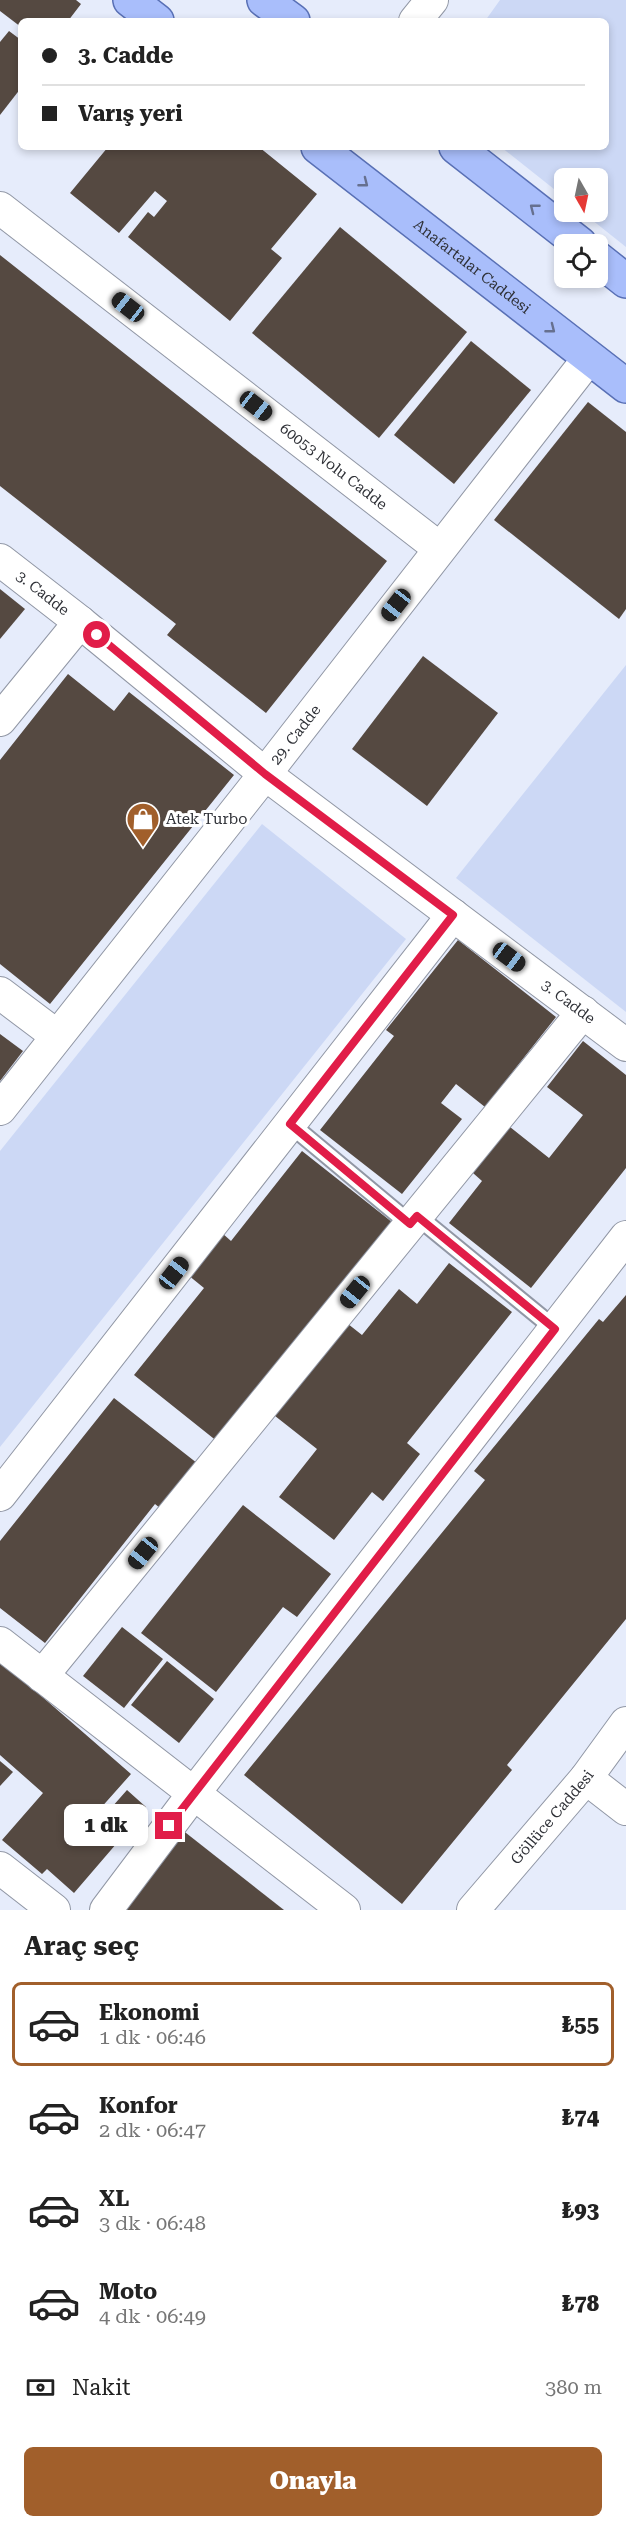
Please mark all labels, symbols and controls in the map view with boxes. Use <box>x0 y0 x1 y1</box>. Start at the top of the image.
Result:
text: 3. Cadde <box>78 43 173 68</box>
text: Varış yeri <box>78 101 183 126</box>
north arrow <box>554 168 608 222</box>
map controls <box>554 168 608 288</box>
one-way arrow <box>357 176 368 187</box>
one-way arrow <box>530 205 541 216</box>
street label: Anafartalar Caddesi <box>410 216 534 318</box>
button: locate <box>554 234 608 288</box>
car <box>108 289 148 325</box>
one-way arrow <box>544 321 555 332</box>
car <box>236 388 276 424</box>
street label: 60053 Nolu Cadde <box>276 419 391 514</box>
street label: 3. Cadde <box>13 567 73 619</box>
car <box>378 585 414 625</box>
route start <box>83 621 110 648</box>
street label: 29. Cadde <box>267 701 324 768</box>
shop icon: Atek Turbo <box>125 801 161 848</box>
place label: Atek Turbo <box>166 810 247 828</box>
car <box>489 939 529 975</box>
street label: 3. Cadde <box>538 976 599 1028</box>
car <box>156 1253 192 1293</box>
car <box>337 1272 373 1312</box>
car <box>125 1533 161 1573</box>
street label: Göllüce Caddesi <box>507 1766 598 1868</box>
callout: 1 dk <box>64 1805 148 1847</box>
route end <box>155 1812 182 1839</box>
text: 1 dk <box>84 1813 128 1837</box>
text: Araç seç <box>24 1930 139 1962</box>
icon: car <box>27 1997 81 2051</box>
text: Ekonomi <box>99 2000 199 2025</box>
text: ₺55 <box>562 2012 599 2037</box>
text: 1 dk · 06:46 <box>99 2025 206 2049</box>
icon: car <box>27 2090 81 2144</box>
text: Konfor <box>99 2093 178 2118</box>
text: ₺74 <box>562 2105 599 2130</box>
text: 2 dk · 06:47 <box>99 2118 206 2142</box>
icon: car <box>27 2183 81 2237</box>
text: XL <box>99 2186 129 2211</box>
text: ₺93 <box>562 2198 599 2223</box>
text: 3 dk · 06:48 <box>99 2211 206 2235</box>
icon: car <box>27 2276 81 2330</box>
text: Moto <box>99 2279 157 2304</box>
text: ₺78 <box>562 2291 599 2316</box>
text: 4 dk · 06:49 <box>99 2304 206 2328</box>
icon: cash <box>24 2371 57 2404</box>
text: Nakit <box>72 2375 130 2400</box>
text: 380 m <box>545 2375 602 2399</box>
button: Onayla <box>24 2447 602 2516</box>

